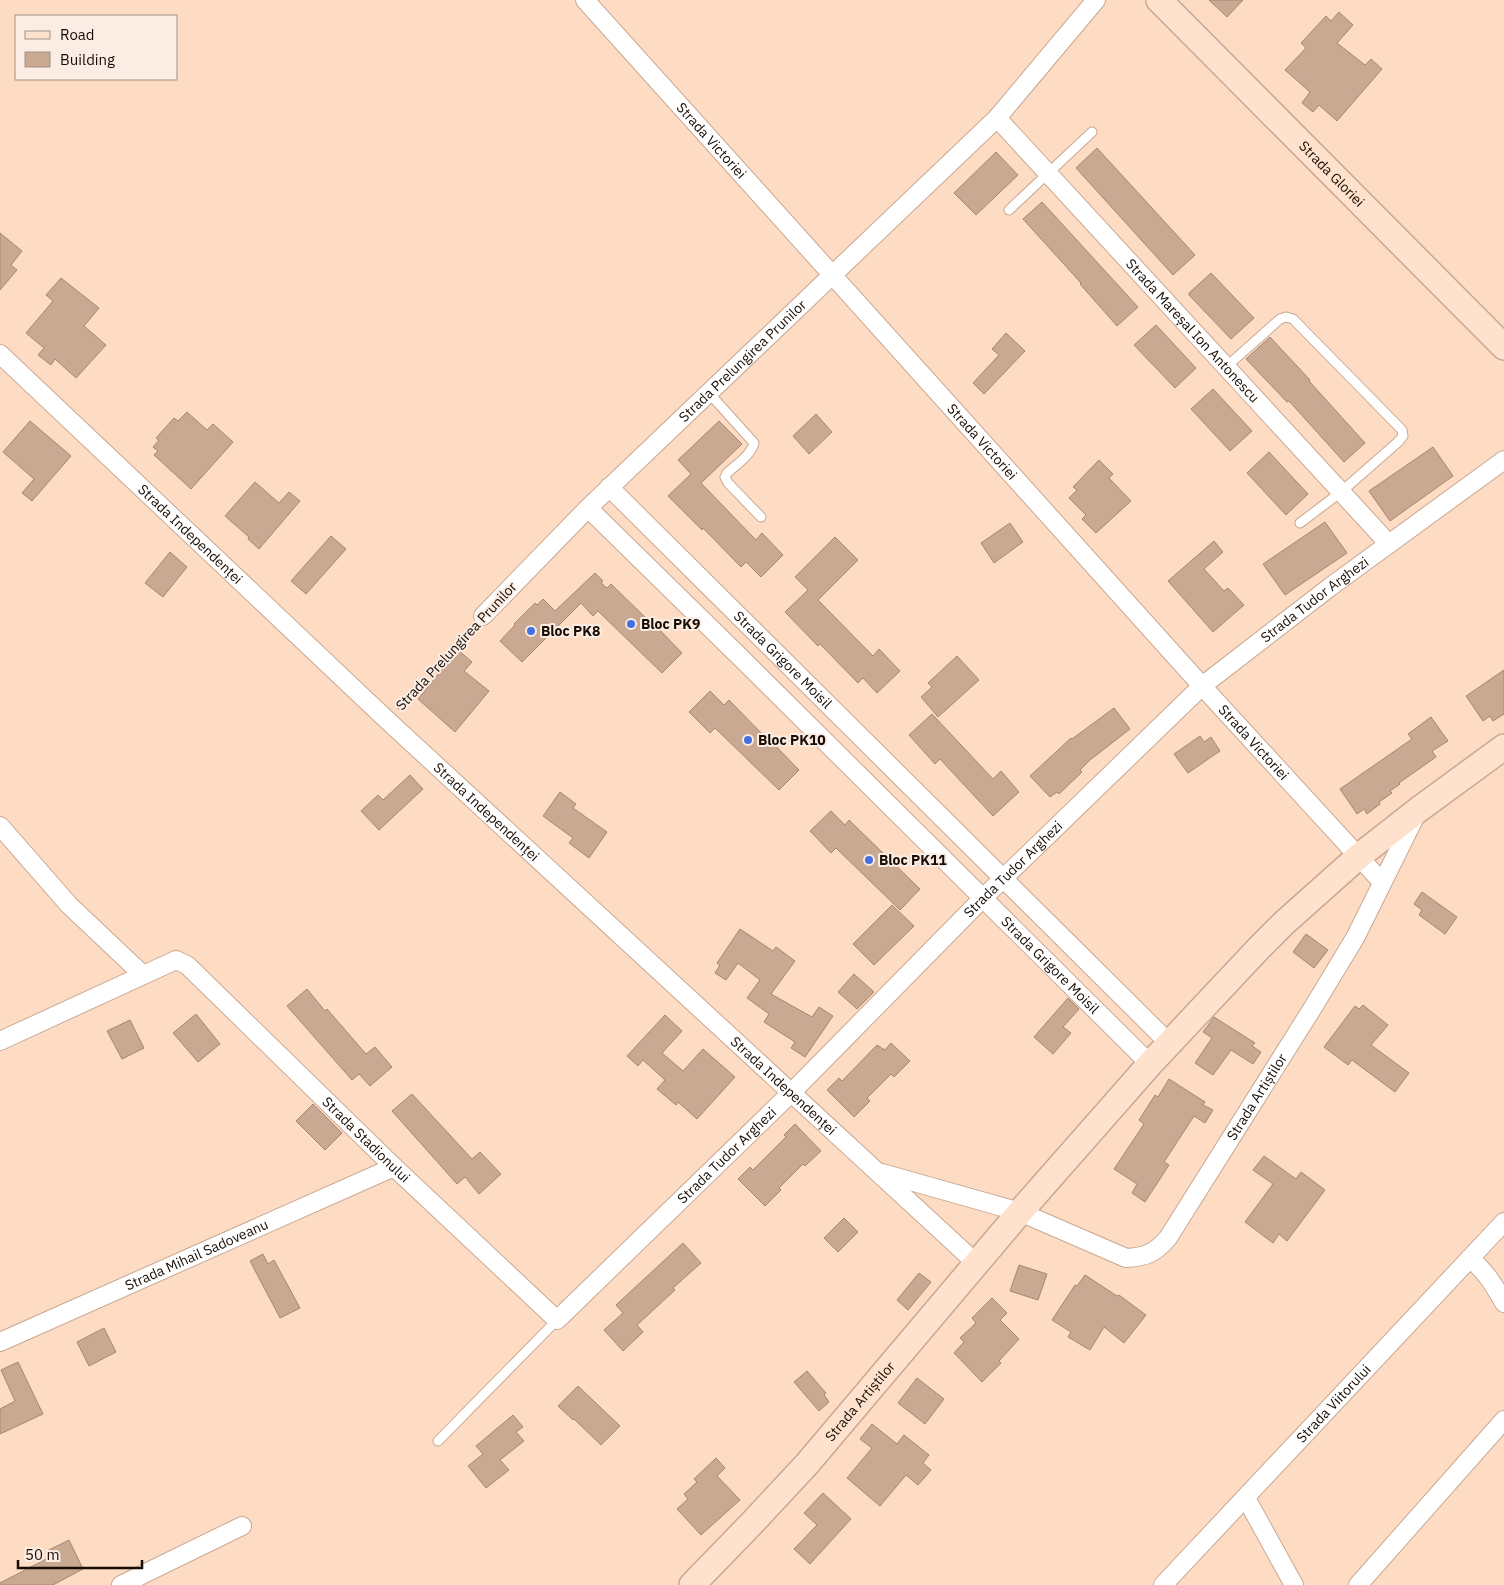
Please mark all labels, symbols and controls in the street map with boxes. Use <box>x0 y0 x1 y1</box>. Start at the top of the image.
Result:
legend <box>15 15 178 80</box>
text: Road <box>60 25 95 44</box>
text: Building <box>60 50 115 69</box>
street label: Strada Victoriei <box>673 99 750 182</box>
street label: Strada Gloriei <box>1295 137 1368 211</box>
street label: Strada Mareșal Ion Antonescu <box>1122 255 1263 406</box>
street label: Strada Prelungirea Prunilor <box>675 296 810 426</box>
street label: Strada Victoriei <box>943 400 1021 483</box>
street label: Strada Independenței <box>134 480 246 588</box>
street label: Strada Tudor Arghezi <box>1257 553 1372 646</box>
street label: Strada Prelungirea Prunilor <box>392 578 520 714</box>
street label: Strada Grigore Moisil <box>730 607 836 712</box>
place label: Bloc PK9 <box>641 615 700 633</box>
marker: Bloc PK9 <box>625 618 637 630</box>
place label: Bloc PK8 <box>541 622 600 640</box>
marker: Bloc PK8 <box>525 625 537 637</box>
street label: Strada Victoriei <box>1214 701 1293 784</box>
place label: Bloc PK10 <box>758 731 826 749</box>
marker: Bloc PK10 <box>742 734 754 746</box>
street label: Strada Independenței <box>430 759 543 865</box>
street label: Strada Tudor Arghezi <box>960 817 1066 921</box>
place label: Bloc PK11 <box>879 851 947 869</box>
marker: Bloc PK11 <box>863 854 875 866</box>
street label: Strada Grigore Moisil <box>997 912 1103 1018</box>
street label: Strada Independenței <box>727 1032 840 1139</box>
street label: Strada Artiștilor <box>1223 1050 1291 1144</box>
street label: Strada Stadionului <box>318 1093 414 1186</box>
street label: Strada Tudor Arghezi <box>673 1103 780 1207</box>
street label: Strada Mihail Sadoveanu <box>122 1215 271 1294</box>
street label: Strada Artiștilor <box>821 1358 899 1445</box>
street label: Strada Viitorului <box>1292 1360 1375 1447</box>
scale bar <box>18 1538 141 1570</box>
text: 50 m <box>25 1545 60 1564</box>

